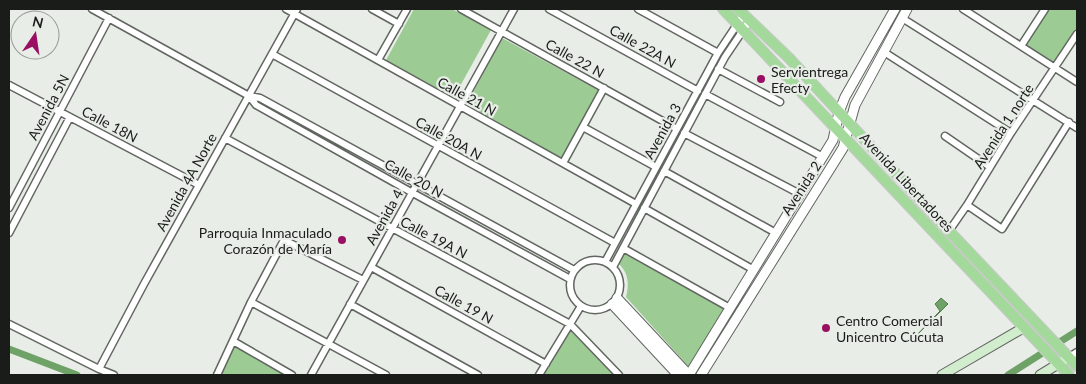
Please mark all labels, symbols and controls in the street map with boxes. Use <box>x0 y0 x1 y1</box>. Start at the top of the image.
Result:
north arrow <box>10 10 60 60</box>
text: N <box>31 12 45 31</box>
street label: Calle 22A N <box>607 21 679 71</box>
street label: Calle 22 N <box>543 35 607 81</box>
place label: Servientrega Efecty <box>771 63 848 96</box>
street label: Avenida 5N <box>24 71 72 143</box>
street label: Calle 21 N <box>435 73 499 119</box>
marker: Servientrega Efecty <box>755 73 767 85</box>
street label: Avenida 1 norte <box>969 80 1037 172</box>
street label: Avenida 3 <box>640 100 684 162</box>
street label: Calle 18N <box>79 102 141 146</box>
street label: Calle 20A N <box>413 113 485 163</box>
street label: Avenida Libertadores <box>857 129 957 235</box>
street label: Avenida 4A Norte <box>152 130 220 234</box>
street label: Calle 20 N <box>382 155 446 201</box>
street label: Avenida 2 <box>777 158 825 218</box>
street label: Avenida 4 <box>362 186 406 248</box>
street label: Calle 19A N <box>398 212 470 262</box>
place label: Parroquia Inmaculado Corazón de María <box>199 224 332 257</box>
marker: Parroquia Inmaculado Corazón de María <box>336 234 348 246</box>
street label: Calle 19 N <box>432 281 496 327</box>
place label: Centro Comercial Unicentro Cúcuta <box>836 312 944 345</box>
marker: Centro Comercial Unicentro Cúcuta <box>820 322 832 334</box>

